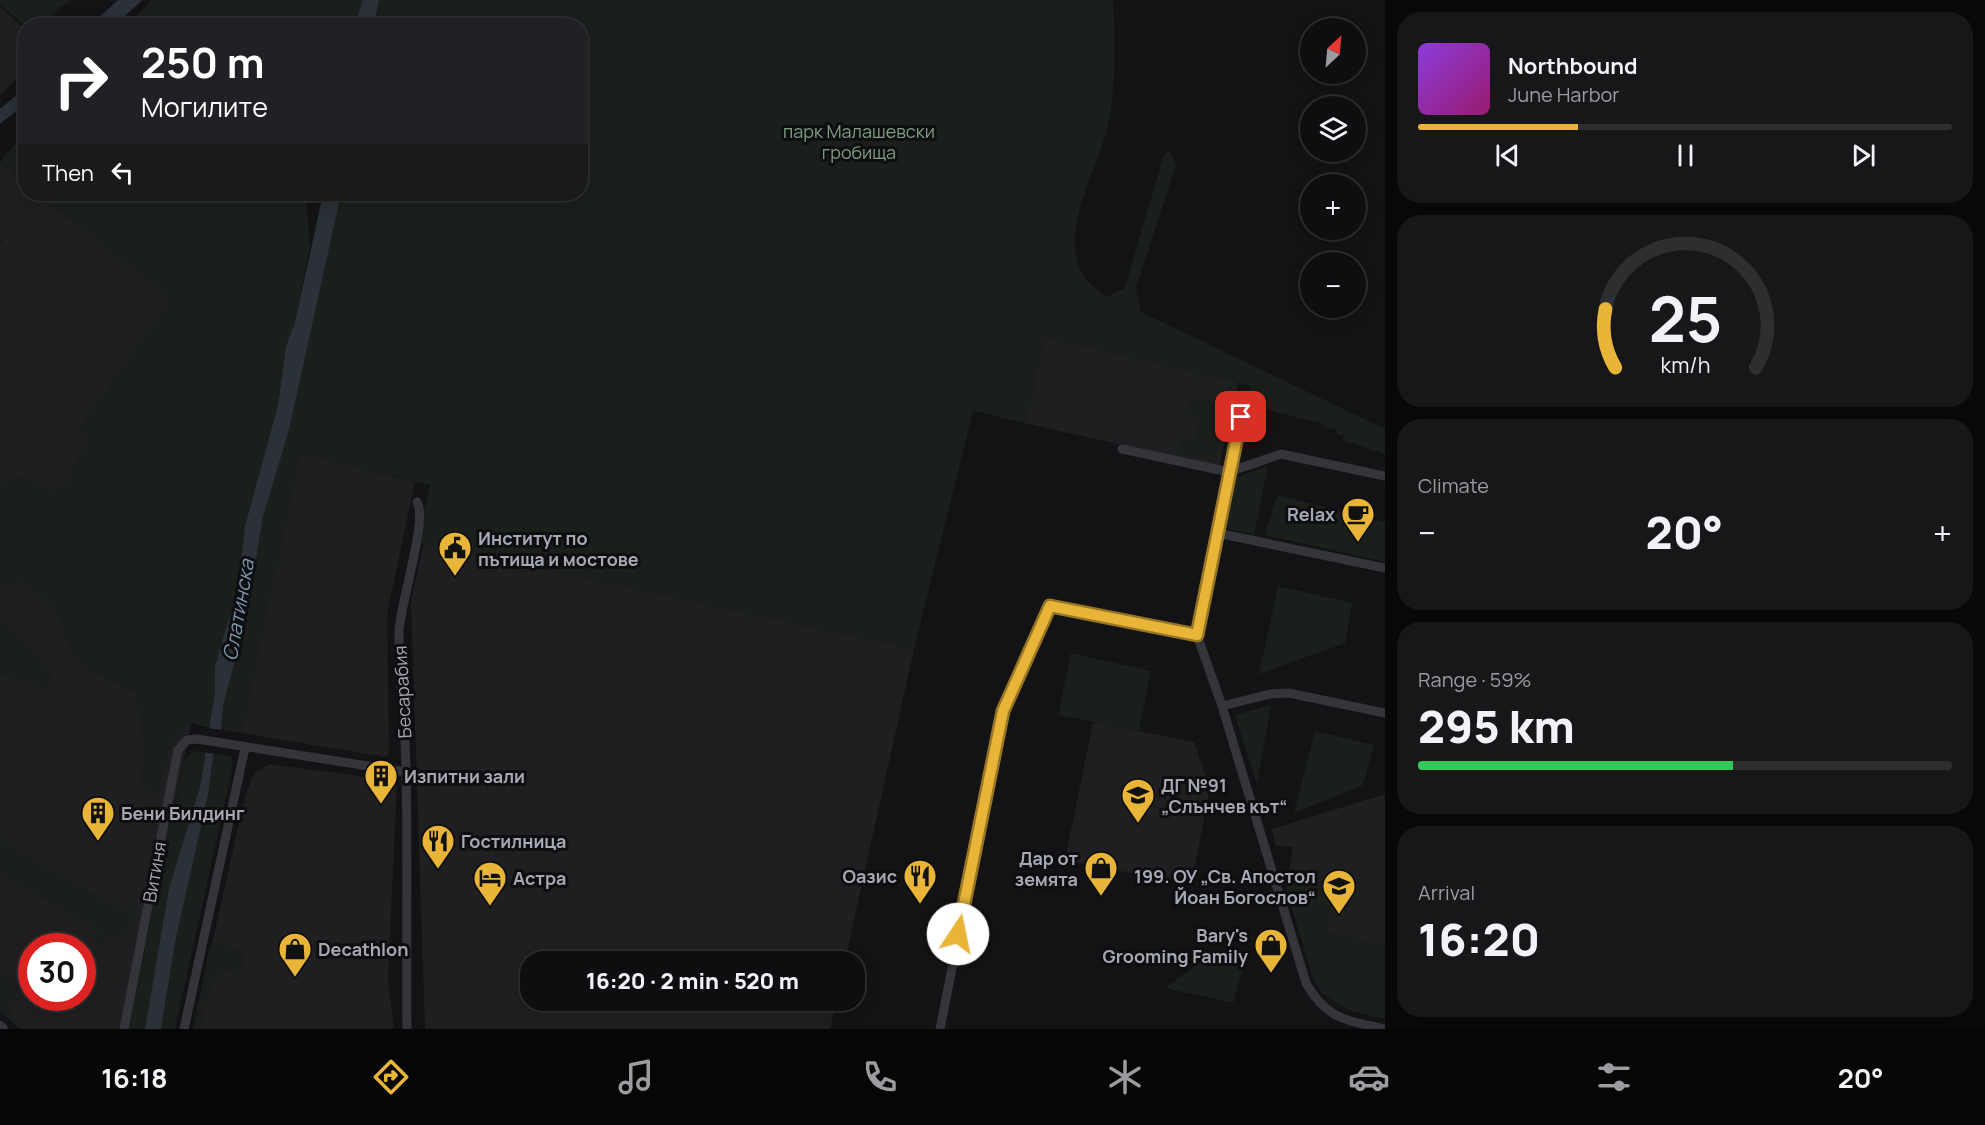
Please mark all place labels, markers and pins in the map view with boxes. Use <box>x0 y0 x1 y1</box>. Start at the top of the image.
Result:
pin <box>1215 391 1266 442</box>
cafe icon: Relax <box>1340 496 1376 543</box>
place label: Relax <box>1287 502 1335 526</box>
place label: Институт по пътища и мостове <box>478 526 639 571</box>
public building icon: Институт по пътища и мостове <box>437 530 473 577</box>
building icon: Изпитни зали <box>363 758 399 805</box>
place label: Изпитни зали <box>404 764 525 788</box>
place label: ДГ №91 „Слънчев кът“ <box>1161 773 1287 818</box>
school or university icon: ДГ №91 „Слънчев кът“ <box>1120 777 1156 824</box>
building icon: Бени Билдинг <box>80 795 116 842</box>
place label: Бени Билдинг <box>121 801 245 825</box>
restaurant icon: Гостилница <box>420 823 456 870</box>
place label: Гостилница <box>461 829 566 853</box>
place label: Дар от земята <box>1015 846 1078 891</box>
shop icon: Дар от земята <box>1083 850 1119 897</box>
restaurant icon: Оазис <box>902 858 938 905</box>
hotel icon: Астра <box>472 860 508 907</box>
place label: Оазис <box>842 864 897 888</box>
place label: 199. ОУ „Св. Апостол Йоан Богослов“ <box>1134 864 1316 909</box>
place label: Астра <box>513 866 566 890</box>
school or university icon: 199. ОУ „Св. Апостол Йоан Богослов“ <box>1321 868 1357 915</box>
place label: Bary's Grooming Family <box>1103 923 1248 968</box>
shop icon: Bary's Grooming Family <box>1253 927 1289 974</box>
shop icon: Decathlon <box>277 931 313 978</box>
place label: Decathlon <box>318 937 409 961</box>

